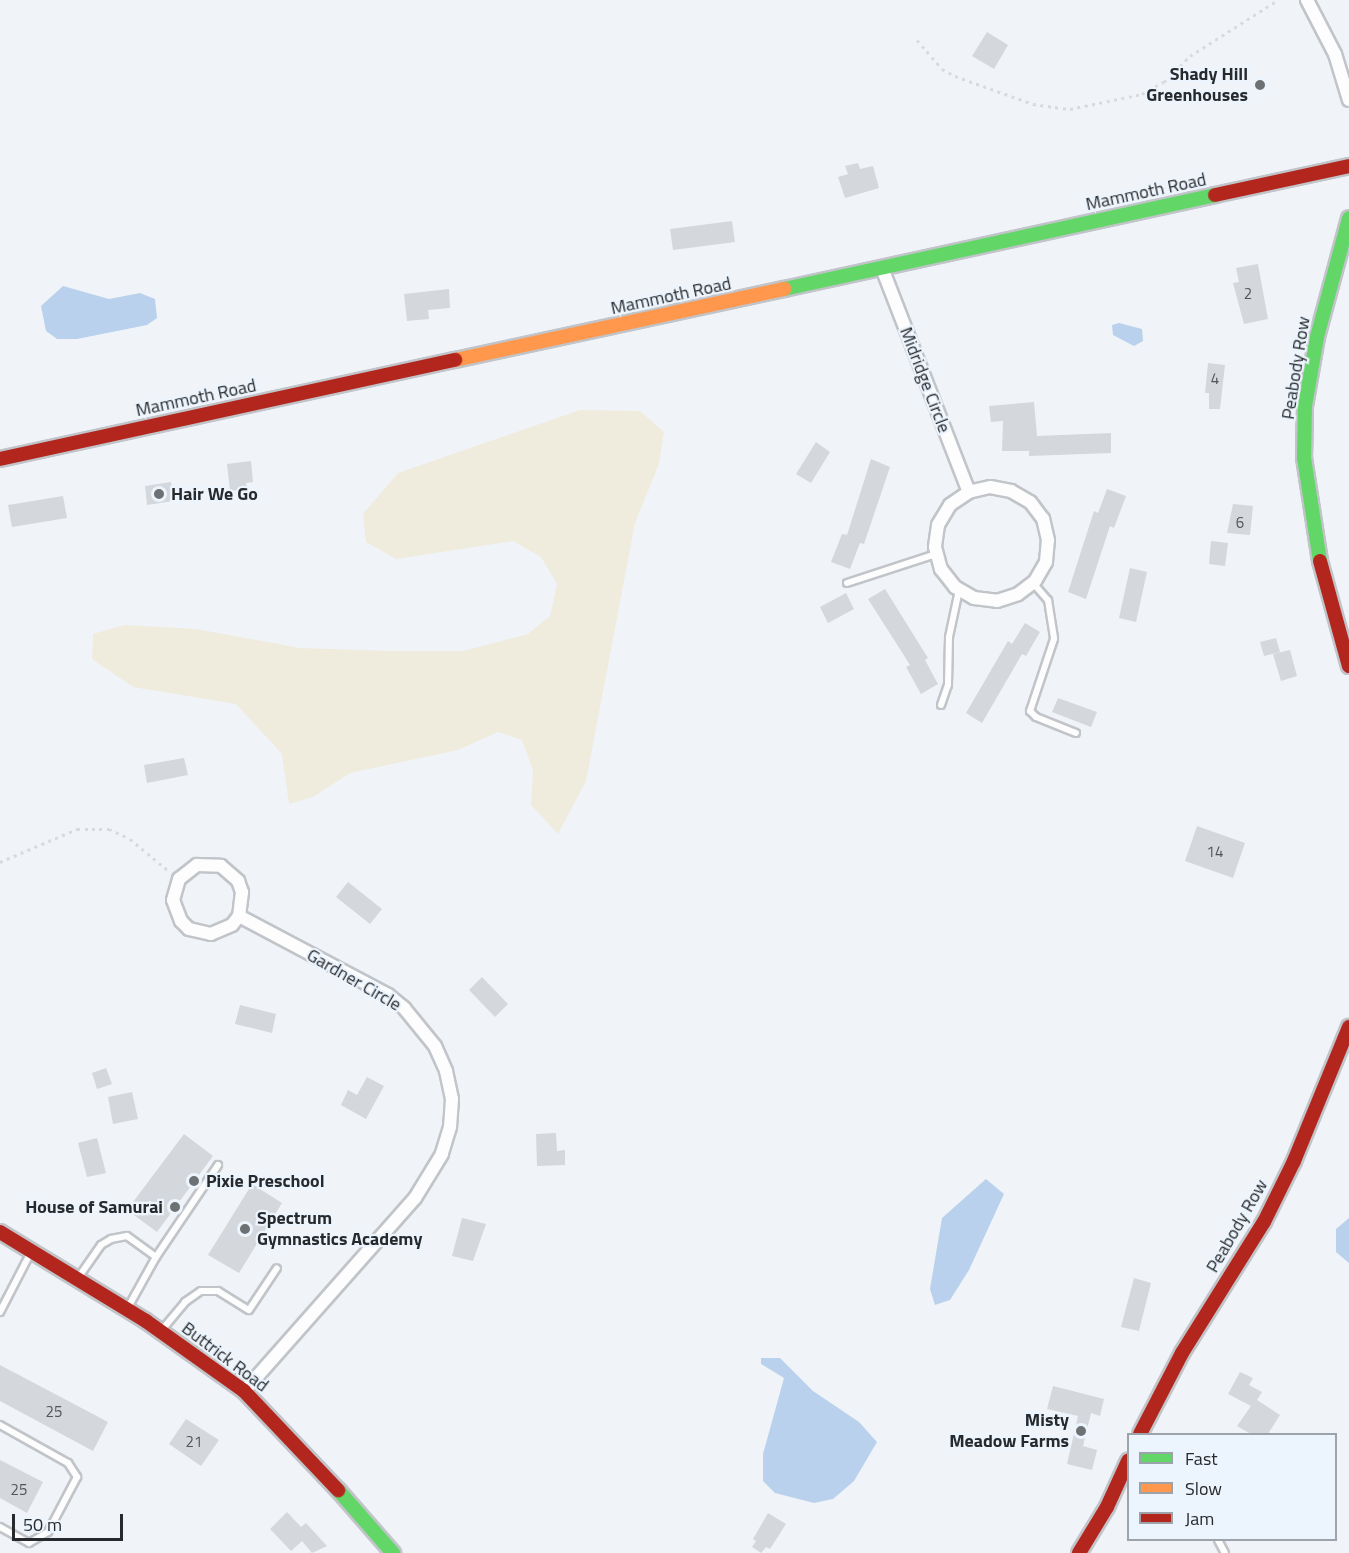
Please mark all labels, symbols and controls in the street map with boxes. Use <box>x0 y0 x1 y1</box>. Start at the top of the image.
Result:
place label: Shady Hill Greenhouses <box>1146 64 1248 106</box>
marker: Shady Hill Greenhouses <box>1253 78 1267 92</box>
street label: Mammoth Road <box>1084 169 1208 215</box>
street label: Mammoth Road <box>609 273 733 319</box>
house number: 2 <box>1244 285 1252 303</box>
street label: Peabody Row <box>1277 315 1315 421</box>
street label: Midridge Circle <box>895 324 955 436</box>
house number: 4 <box>1211 370 1219 388</box>
street label: Mammoth Road <box>134 375 258 421</box>
place label: Hair We Go <box>171 483 258 505</box>
marker: Hair We Go <box>152 487 166 501</box>
house number: 6 <box>1236 514 1244 532</box>
house number: 14 <box>1207 843 1223 861</box>
street label: Gardner Circle <box>303 944 405 1016</box>
place label: Pixie Preschool <box>206 1170 325 1192</box>
marker: Pixie Preschool <box>187 1174 201 1188</box>
street label: Peabody Row <box>1202 1176 1272 1276</box>
place label: House of Samurai <box>25 1196 163 1218</box>
marker: House of Samurai <box>168 1200 182 1214</box>
place label: Spectrum Gymnastics Academy <box>257 1208 422 1250</box>
marker: Spectrum Gymnastics Academy <box>238 1222 252 1236</box>
street label: Buttrick Road <box>177 1317 273 1397</box>
house number: 25 <box>46 1403 62 1421</box>
place label: Misty Meadow Farms <box>949 1410 1069 1452</box>
marker: Misty Meadow Farms <box>1074 1424 1088 1438</box>
house number: 21 <box>186 1433 202 1451</box>
legend <box>1127 1433 1337 1541</box>
text: Fast <box>1185 1445 1218 1472</box>
text: Slow <box>1185 1475 1222 1502</box>
house number: 25 <box>11 1481 27 1499</box>
scale bar <box>15 1502 126 1540</box>
text: Jam <box>1185 1505 1214 1532</box>
text: 50 m <box>23 1511 62 1538</box>

